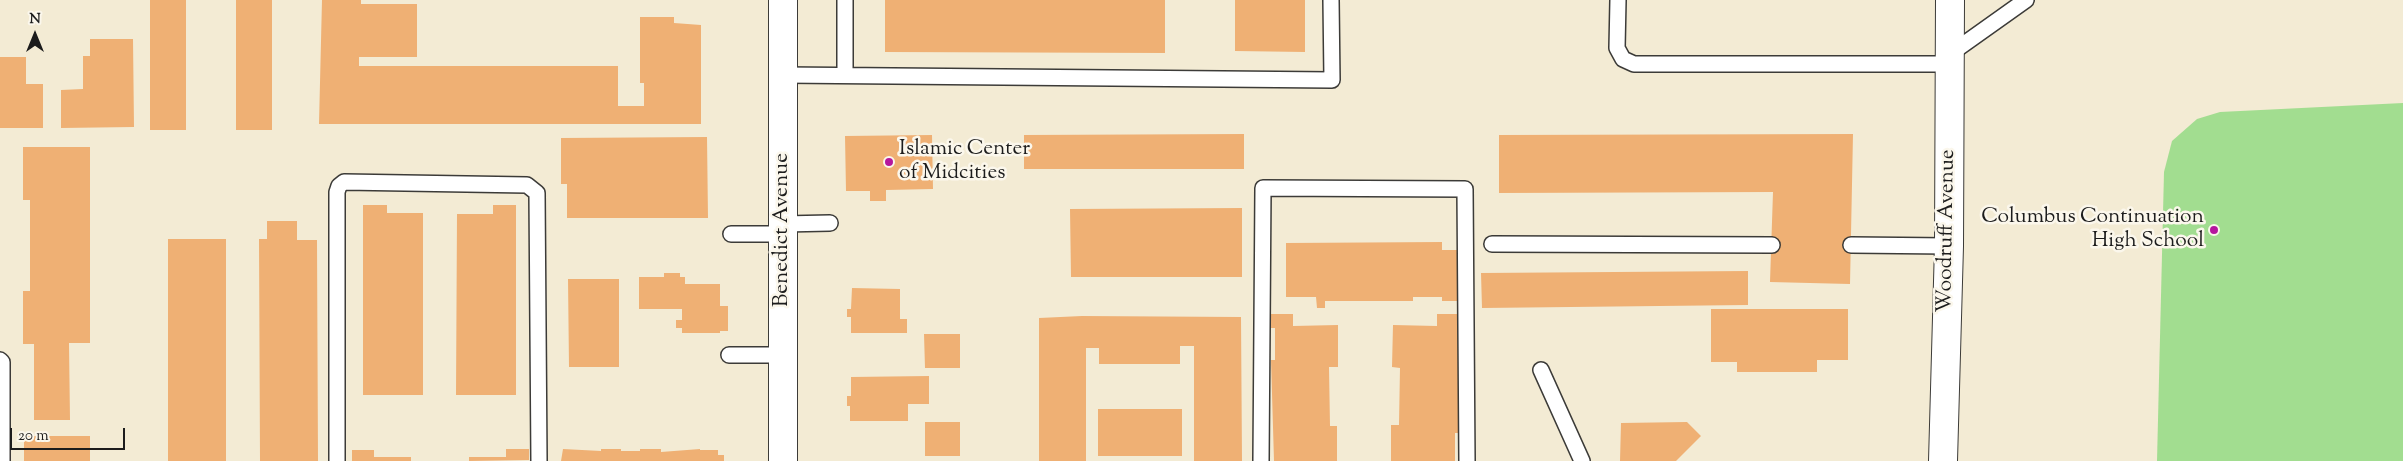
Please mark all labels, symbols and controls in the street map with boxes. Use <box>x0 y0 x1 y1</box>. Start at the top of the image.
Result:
north arrow <box>10 10 60 60</box>
text: N <box>29 10 41 30</box>
place label: Islamic Center of Midcities <box>899 137 1030 187</box>
street label: Woodruff Avenue <box>1934 149 1962 313</box>
street label: Benedict Avenue <box>770 153 796 307</box>
marker: Islamic Center of Midcities <box>883 156 895 168</box>
place label: Columbus Continuation High School <box>1981 205 2204 255</box>
marker: Columbus Continuation High School <box>2208 224 2220 236</box>
scale bar <box>12 418 128 450</box>
text: 20 m <box>18 426 49 447</box>

